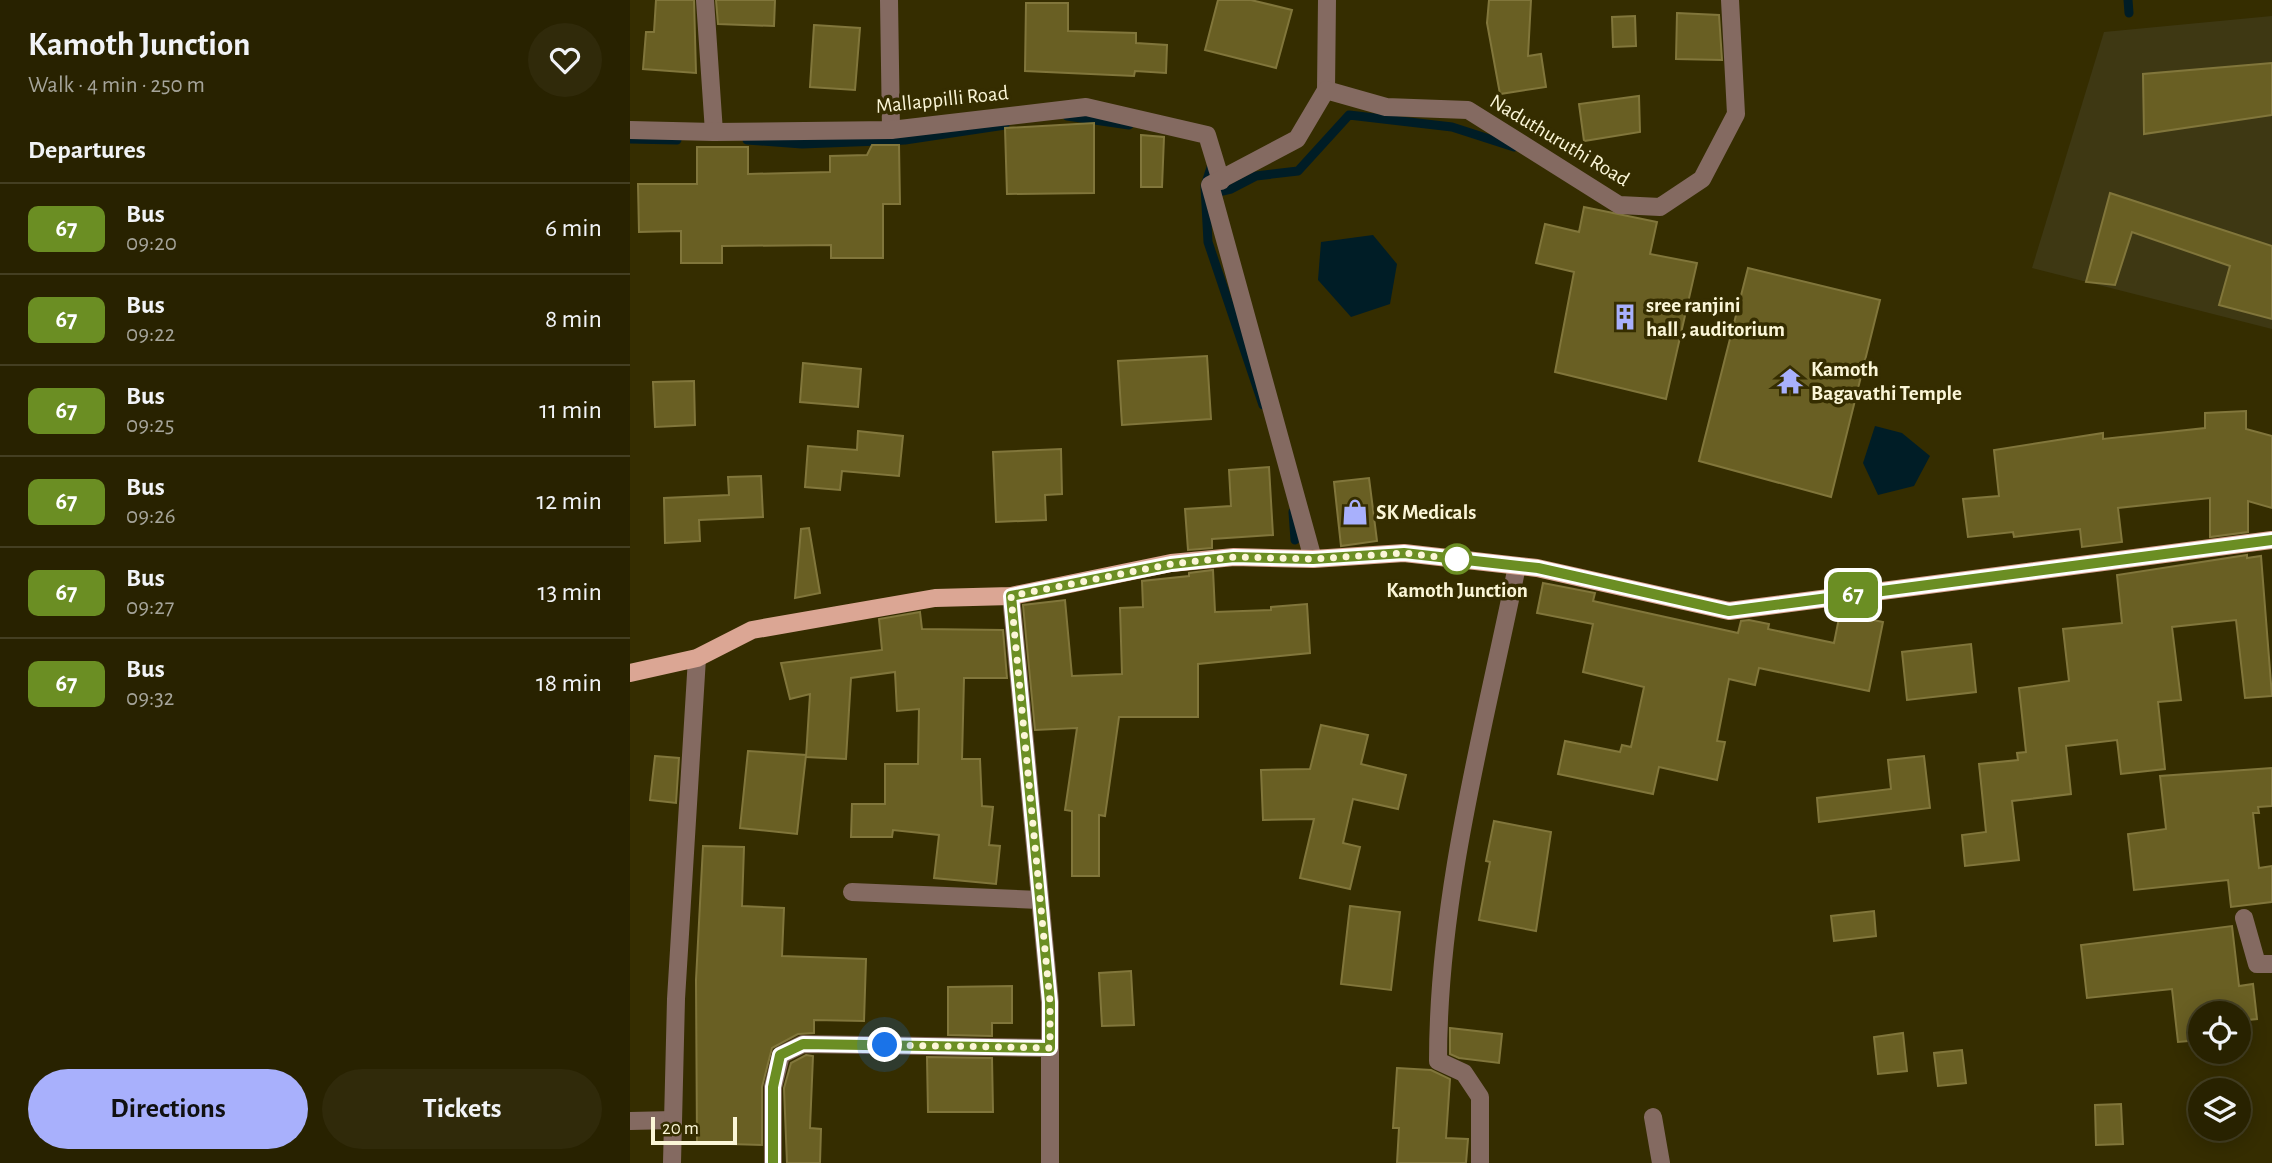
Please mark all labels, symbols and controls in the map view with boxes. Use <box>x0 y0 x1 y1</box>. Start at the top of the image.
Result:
button: heart <box>528 23 602 97</box>
text: Kamoth Junction <box>28 29 251 62</box>
text: Walk · 4 min · 250 m <box>28 74 205 97</box>
street label: Mallappilli Road <box>875 82 1010 117</box>
street label: Naduthuruthi Road <box>1486 91 1633 190</box>
text: Departures <box>28 137 146 163</box>
text: Bus <box>126 201 165 227</box>
text: 6 min <box>545 215 602 241</box>
text: 67 <box>56 217 77 241</box>
text: 09:20 <box>126 232 177 255</box>
text: Bus <box>126 292 165 318</box>
place label: sree ranjini hall , auditorium <box>1646 295 1785 340</box>
building icon: sree ranjini hall , auditorium <box>1610 302 1640 332</box>
text: 8 min <box>545 306 602 332</box>
text: 67 <box>56 308 77 332</box>
text: 09:22 <box>126 323 175 346</box>
place label: Kamoth Bagavathi Temple <box>1811 359 1962 404</box>
temple icon: Kamoth Bagavathi Temple <box>1775 366 1805 396</box>
text: Bus <box>126 383 165 409</box>
text: 11 min <box>539 397 602 423</box>
text: 67 <box>56 399 77 423</box>
text: 09:25 <box>126 414 174 437</box>
text: Bus <box>126 474 165 500</box>
text: 12 min <box>536 488 602 514</box>
text: 67 <box>56 490 77 514</box>
shop icon: SK Medicals <box>1340 497 1370 527</box>
place label: SK Medicals <box>1376 502 1476 523</box>
text: 09:26 <box>126 505 176 528</box>
marker: Kamoth Junction <box>1442 544 1472 574</box>
text: Bus <box>126 565 165 591</box>
line badge: 67 <box>1822 572 1884 618</box>
text: 13 min <box>538 579 602 605</box>
place label: Kamoth Junction <box>1386 580 1528 601</box>
text: 67 <box>56 581 77 605</box>
text: 67 <box>1842 583 1864 607</box>
text: 09:27 <box>126 596 174 619</box>
text: Bus <box>126 656 165 682</box>
text: 18 min <box>536 670 602 696</box>
text: 67 <box>56 672 77 696</box>
text: 09:32 <box>126 687 174 710</box>
map controls <box>2188 1001 2251 1141</box>
button: locate <box>2188 1001 2251 1064</box>
your location <box>867 1027 902 1062</box>
button: Directions <box>28 1069 308 1149</box>
button: Tickets <box>322 1069 602 1149</box>
button: layers <box>2188 1078 2251 1141</box>
scale bar <box>651 1114 737 1146</box>
text: 20 m <box>662 1119 699 1138</box>

